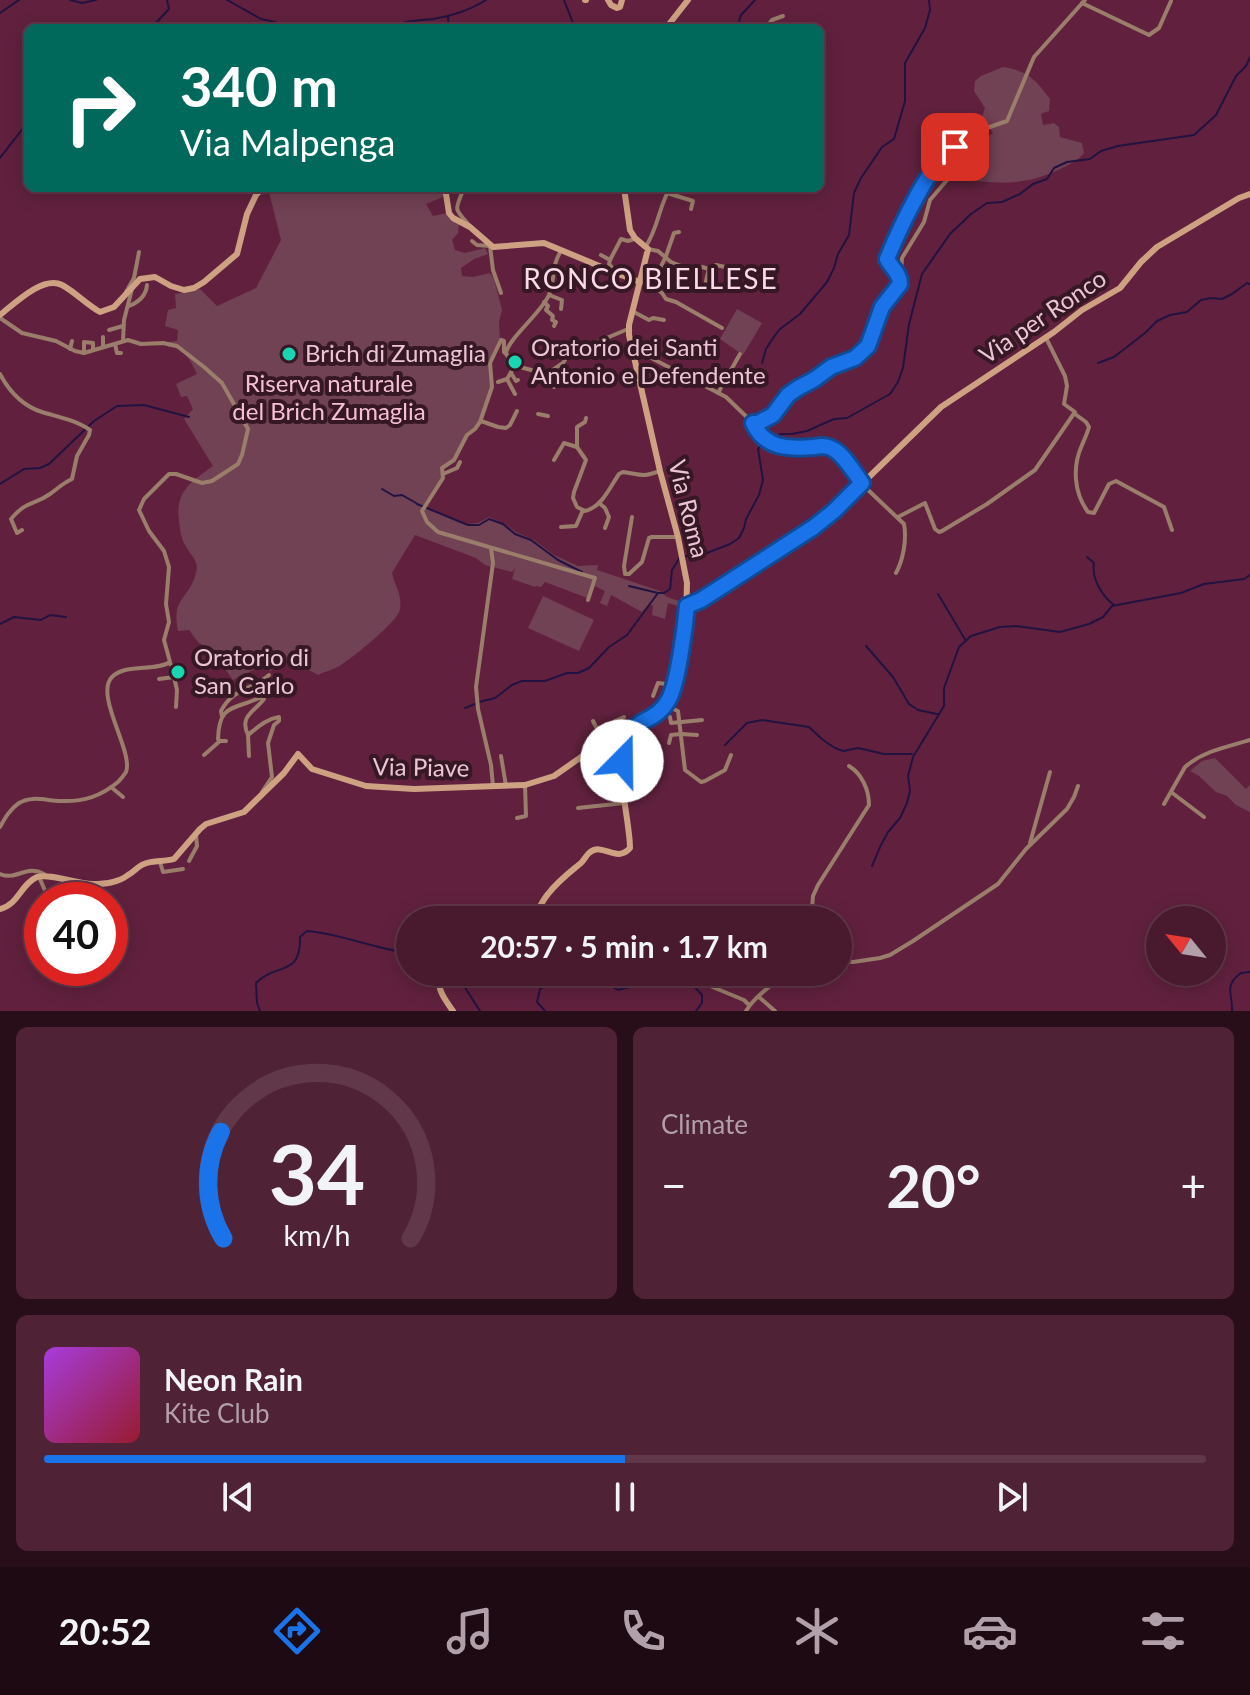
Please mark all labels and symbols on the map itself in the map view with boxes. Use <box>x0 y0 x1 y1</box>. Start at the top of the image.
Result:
pin <box>921 113 989 181</box>
district label: RONCO BIELLESE <box>523 261 779 295</box>
street label: Via per Ronco <box>973 263 1111 369</box>
place label: Oratorio dei Santi Antonio e Defendente <box>531 332 766 389</box>
place label: Brich di Zumaglia <box>305 338 486 367</box>
marker: Brich di Zumaglia <box>280 345 298 363</box>
marker: Oratorio dei Santi Antonio e Defendente <box>506 353 524 371</box>
park label: Riserva naturale del Brich Zumaglia <box>232 368 426 425</box>
street label: Via Roma <box>663 457 716 560</box>
place label: Oratorio di San Carlo <box>194 642 309 699</box>
marker: Oratorio di San Carlo <box>169 663 187 681</box>
position arrow <box>580 719 664 803</box>
street label: Via Piave <box>372 751 470 782</box>
speed limit sign: 40 <box>24 882 128 986</box>
north arrow <box>1146 906 1226 986</box>

